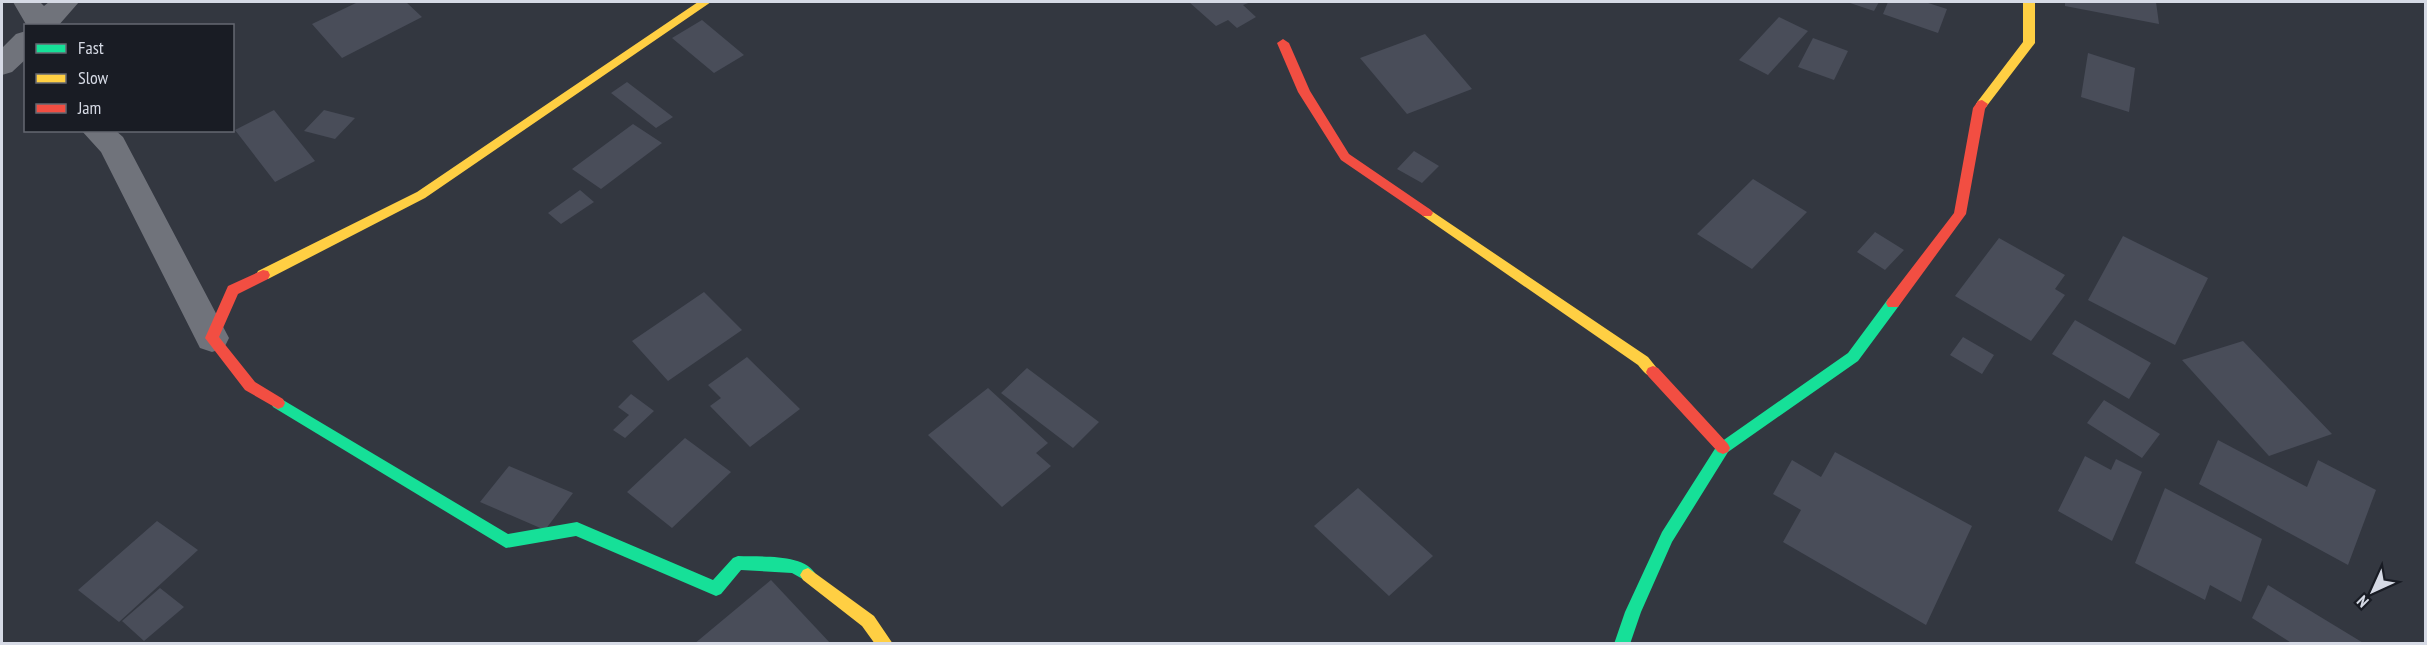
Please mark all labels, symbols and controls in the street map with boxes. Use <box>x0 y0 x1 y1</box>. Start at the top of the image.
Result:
legend <box>24 24 234 132</box>
text: Fast <box>78 36 104 59</box>
text: Slow <box>78 66 109 89</box>
text: Jam <box>77 96 101 119</box>
north arrow <box>2343 561 2403 621</box>
text: N <box>2352 591 2373 612</box>

